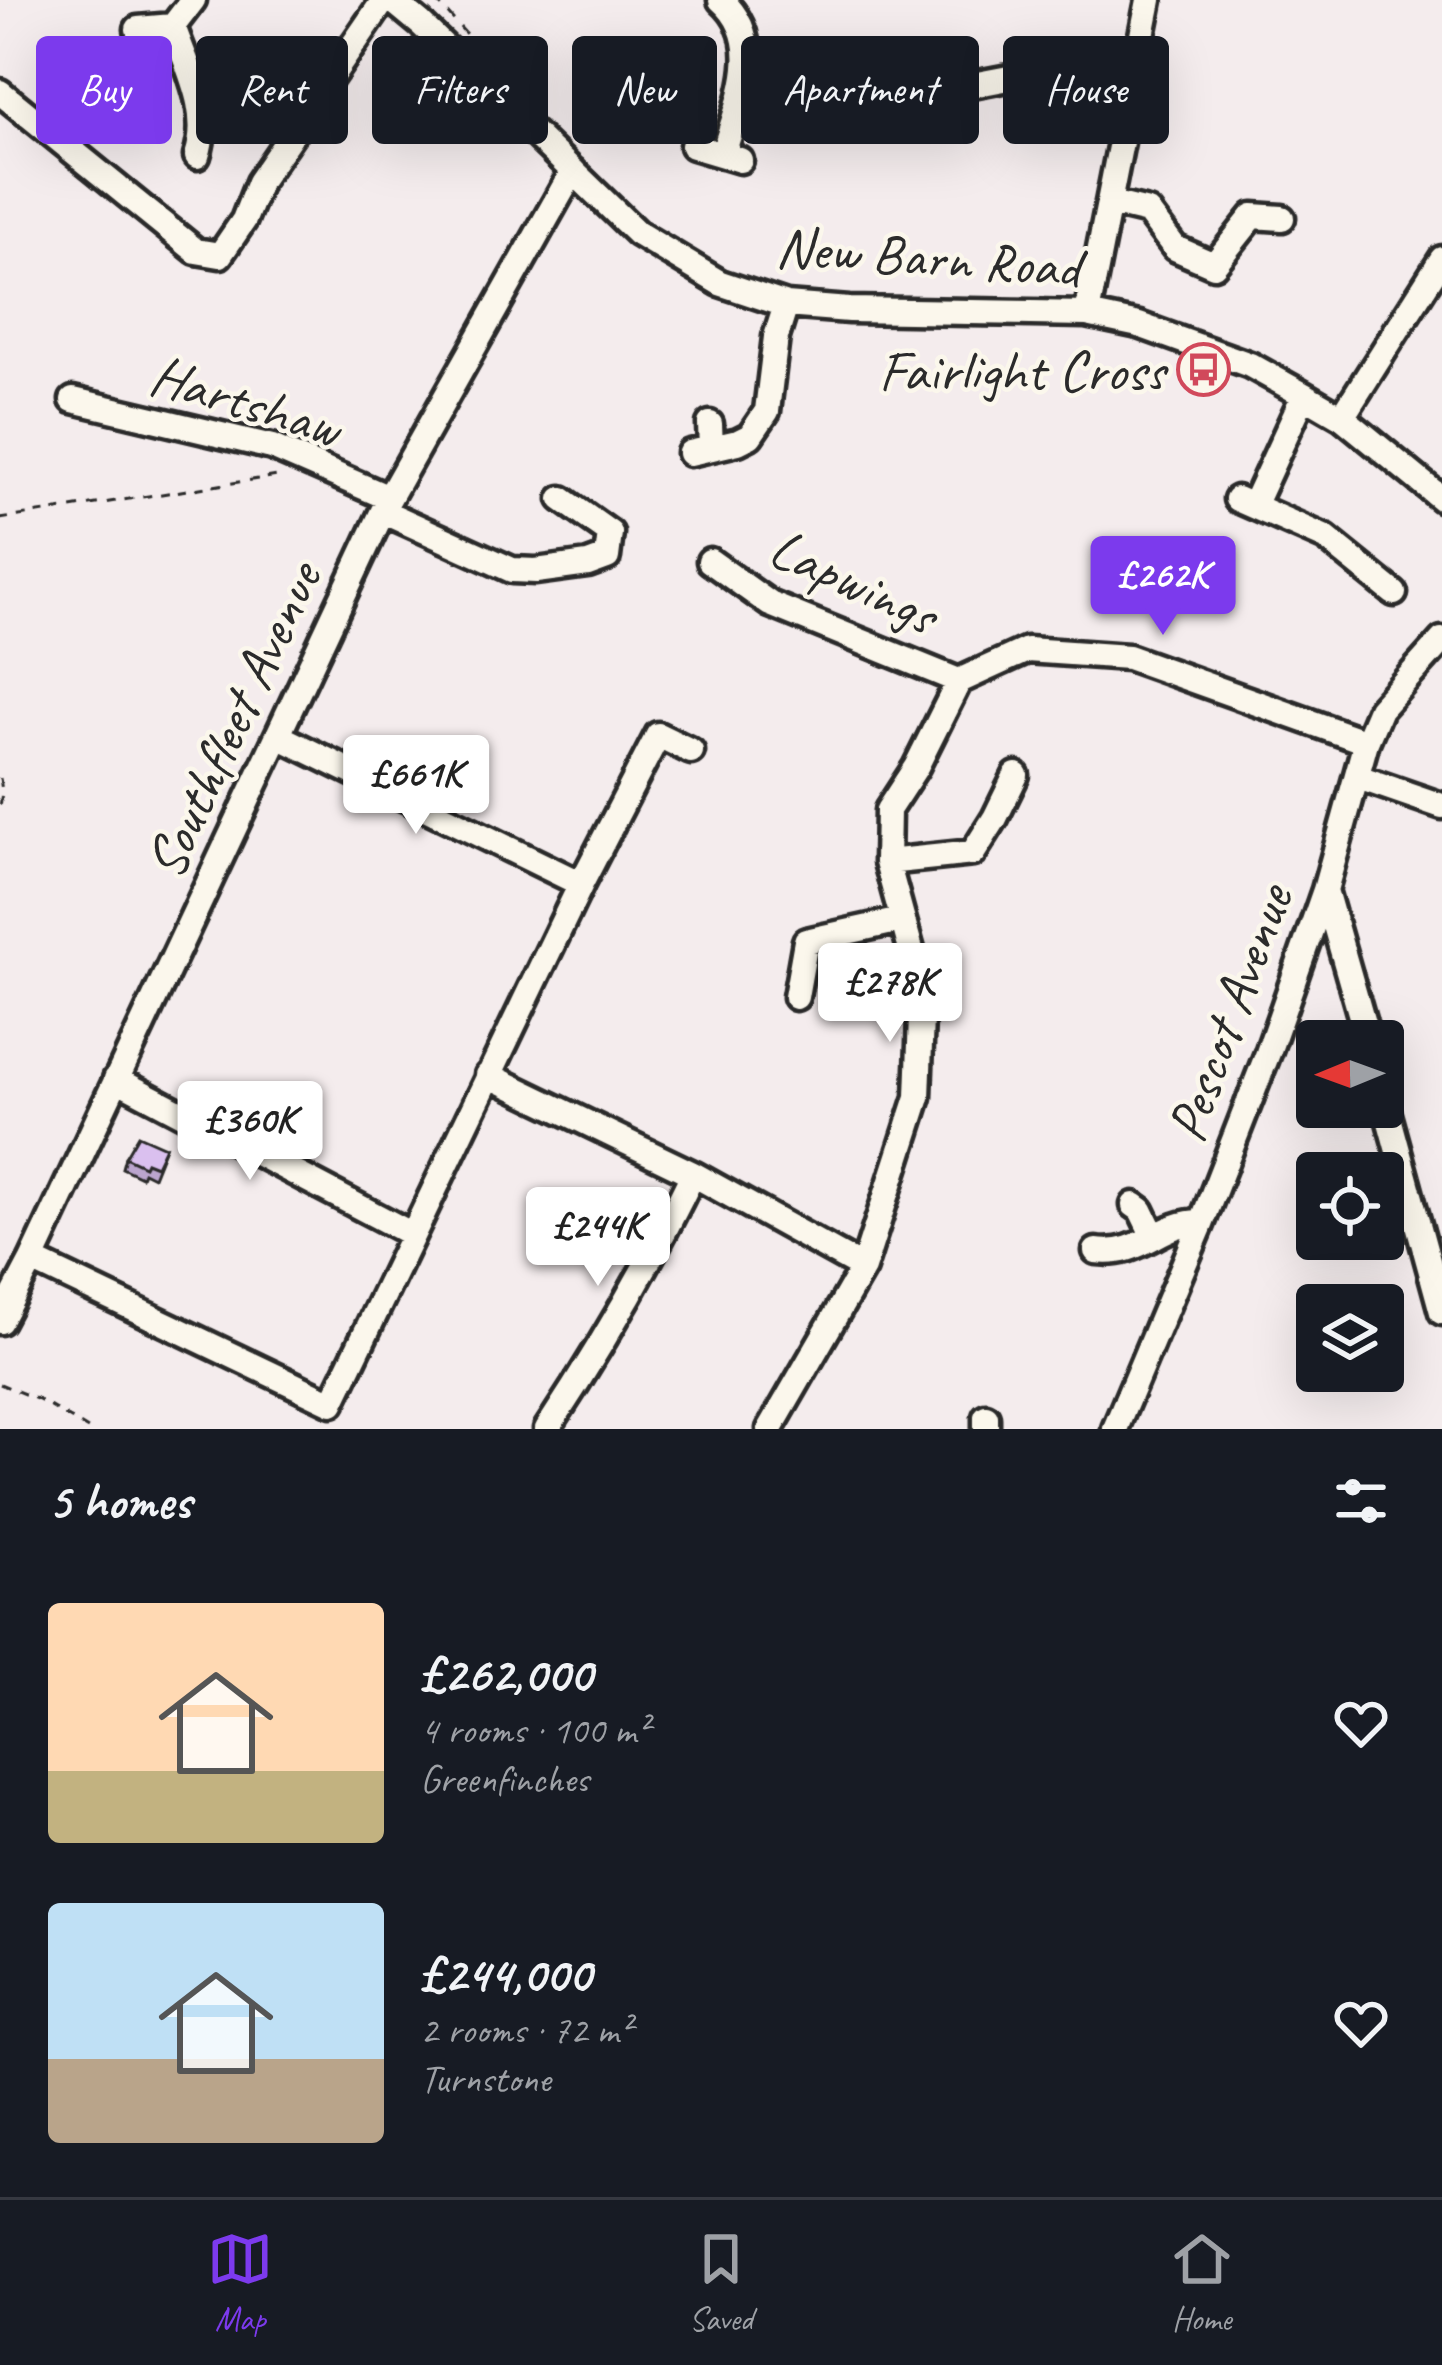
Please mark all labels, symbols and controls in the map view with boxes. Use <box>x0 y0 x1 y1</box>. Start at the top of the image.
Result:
chip: Buy <box>36 36 172 144</box>
chip: Rent <box>196 36 348 144</box>
chip: Filters <box>372 36 548 144</box>
chip: New <box>572 36 717 144</box>
chip: Apartment <box>741 36 979 144</box>
chip: House <box>1003 36 1169 144</box>
street label: New Barn Road <box>774 210 1091 304</box>
place label: Fairlight Cross <box>879 335 1170 407</box>
street label: Hartshaw <box>142 338 353 465</box>
bus stop icon: Fairlight Cross <box>1176 342 1232 398</box>
street label: Lapwings <box>759 511 953 653</box>
pin: £262K <box>1079 536 1247 638</box>
street label: Southfleet Avenue <box>128 548 339 890</box>
text: £262K <box>1118 550 1208 599</box>
pin: £661K <box>332 735 500 837</box>
text: £661K <box>370 749 462 798</box>
street label: Pescot Avenue <box>1149 872 1310 1151</box>
pin: £278K <box>806 943 974 1045</box>
text: £278K <box>845 957 935 1006</box>
north arrow <box>1296 1020 1404 1128</box>
map controls <box>1296 1020 1404 1392</box>
pin: £360K <box>166 1081 334 1183</box>
text: £360K <box>205 1095 295 1144</box>
button: locate <box>1296 1152 1404 1260</box>
pin: £244K <box>514 1187 682 1289</box>
text: £244K <box>553 1201 643 1250</box>
button: layers <box>1296 1284 1404 1392</box>
icon: filters <box>1328 1468 1394 1534</box>
text: 5 homes <box>48 1469 191 1533</box>
text: £262,000 <box>420 1642 592 1706</box>
icon: home <box>144 1651 288 1795</box>
icon: heart <box>1328 1690 1394 1756</box>
text: 4 rooms · 100 m² <box>420 1706 648 1755</box>
text: Greenfinches <box>420 1755 589 1804</box>
text: £244,000 <box>420 1942 591 2006</box>
icon: home <box>144 1951 288 2095</box>
icon: heart <box>1328 1990 1394 2056</box>
text: 2 rooms · 72 m² <box>420 2006 631 2055</box>
text: Turnstone <box>420 2055 551 2104</box>
tab: Map <box>207 2226 273 2340</box>
tab: Saved <box>688 2226 754 2340</box>
tab: Home <box>1169 2226 1235 2340</box>

